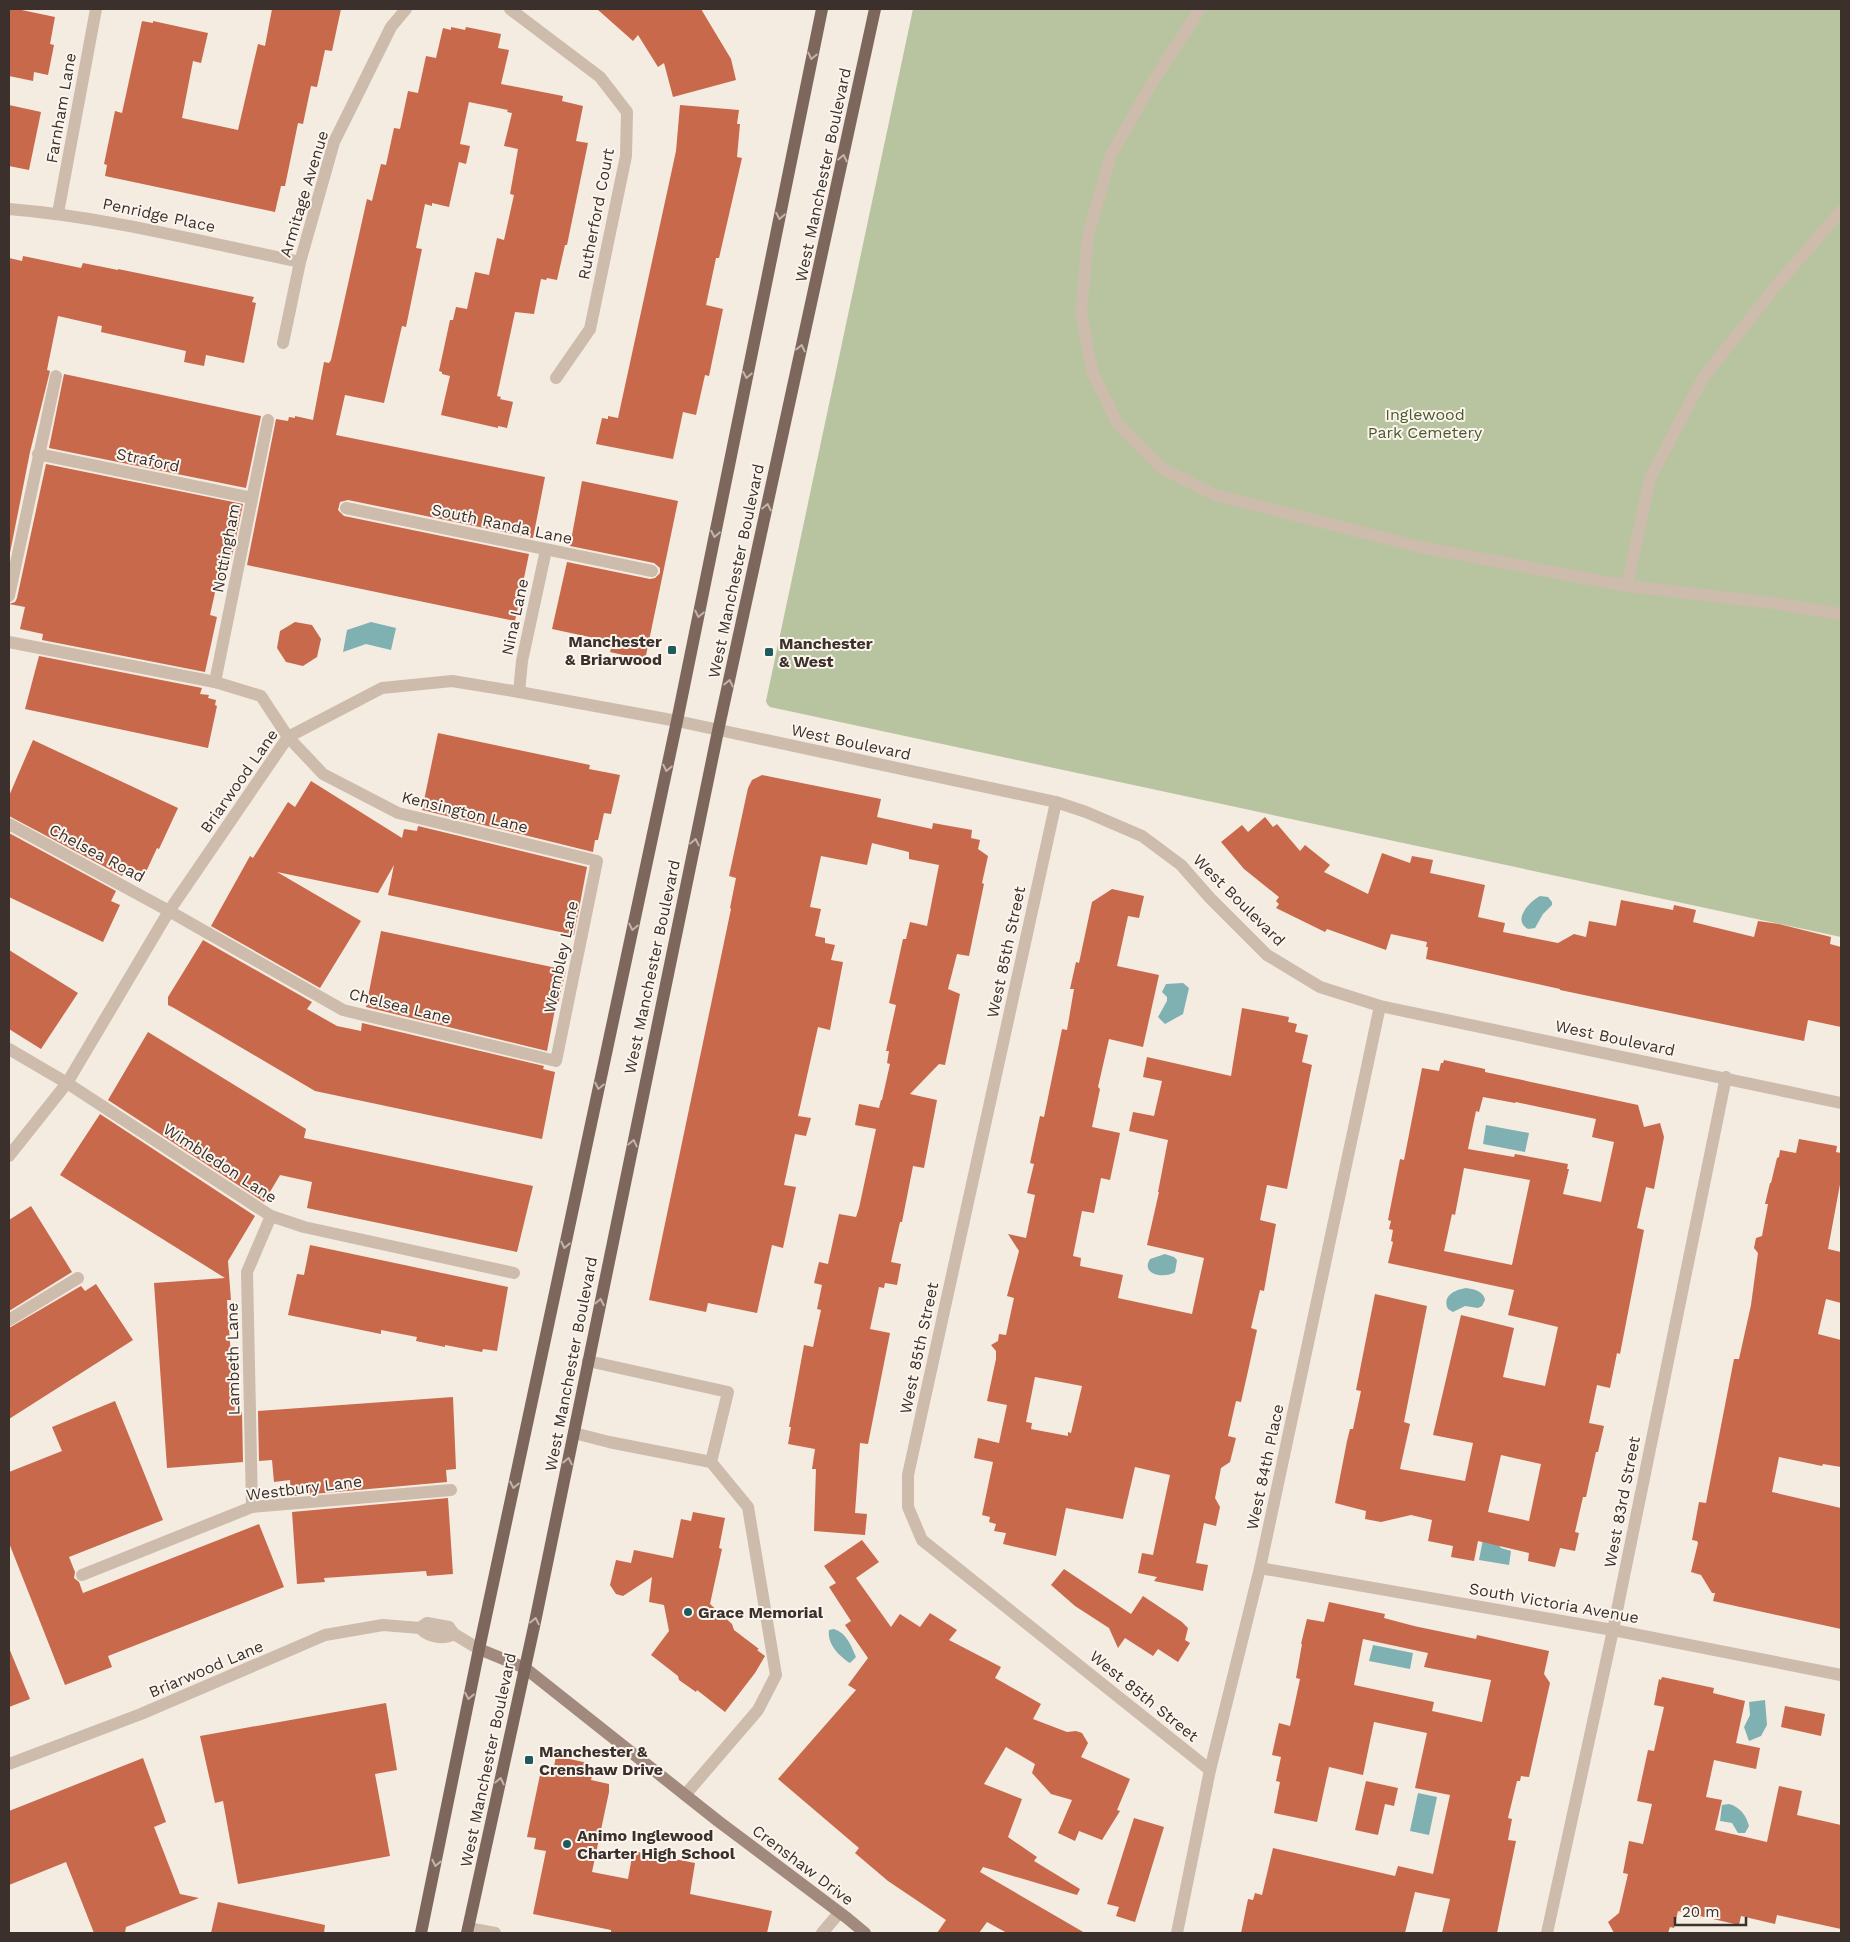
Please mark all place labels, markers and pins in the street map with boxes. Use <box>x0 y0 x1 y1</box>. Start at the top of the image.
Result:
place label: Manchester & Briarwood <box>565 632 662 669</box>
place label: Manchester & West <box>779 634 873 671</box>
marker: Manchester & Briarwood <box>666 644 678 656</box>
marker: Manchester & West <box>763 646 775 658</box>
place label: Grace Memorial <box>698 1603 824 1622</box>
marker: Grace Memorial <box>682 1606 694 1618</box>
place label: Manchester & Crenshaw Drive <box>539 1742 663 1779</box>
marker: Manchester & Crenshaw Drive <box>523 1754 535 1766</box>
place label: Animo Inglewood Charter High School <box>577 1826 736 1863</box>
marker: Animo Inglewood Charter High School <box>561 1838 573 1850</box>

